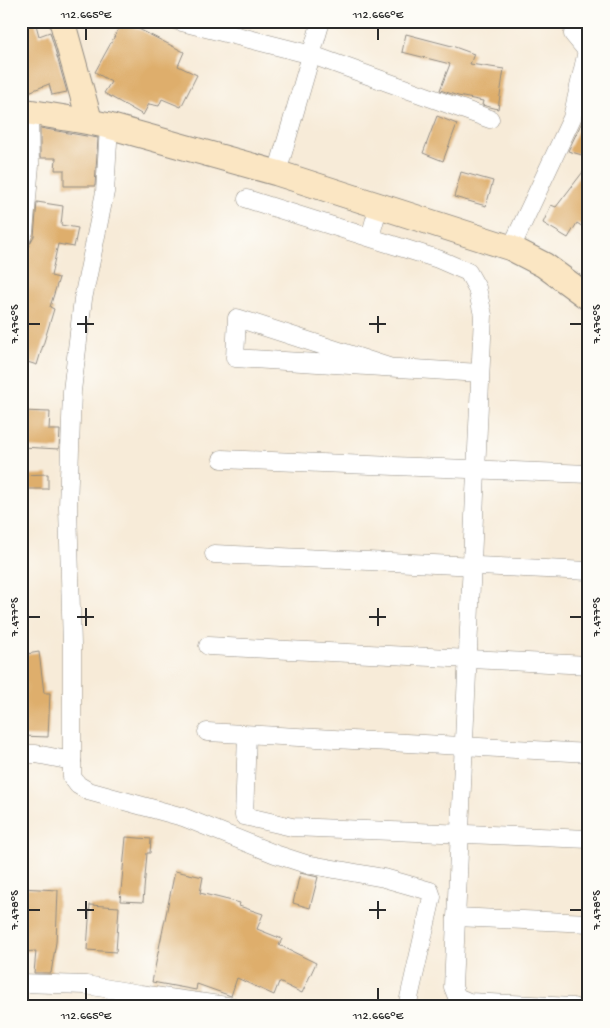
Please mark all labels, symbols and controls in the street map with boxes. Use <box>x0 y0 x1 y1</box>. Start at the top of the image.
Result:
text: 112.665°E <box>60 9 112 23</box>
text: 112.666°E <box>352 9 404 23</box>
text: 7.476°S <box>9 304 23 344</box>
text: 7.476°S <box>591 304 605 344</box>
text: 7.477°S <box>9 597 23 638</box>
text: 7.477°S <box>591 597 605 638</box>
text: 7.478°S <box>9 890 23 931</box>
text: 7.478°S <box>591 890 605 931</box>
text: 112.665°E <box>60 1010 112 1024</box>
text: 112.666°E <box>352 1010 404 1024</box>

